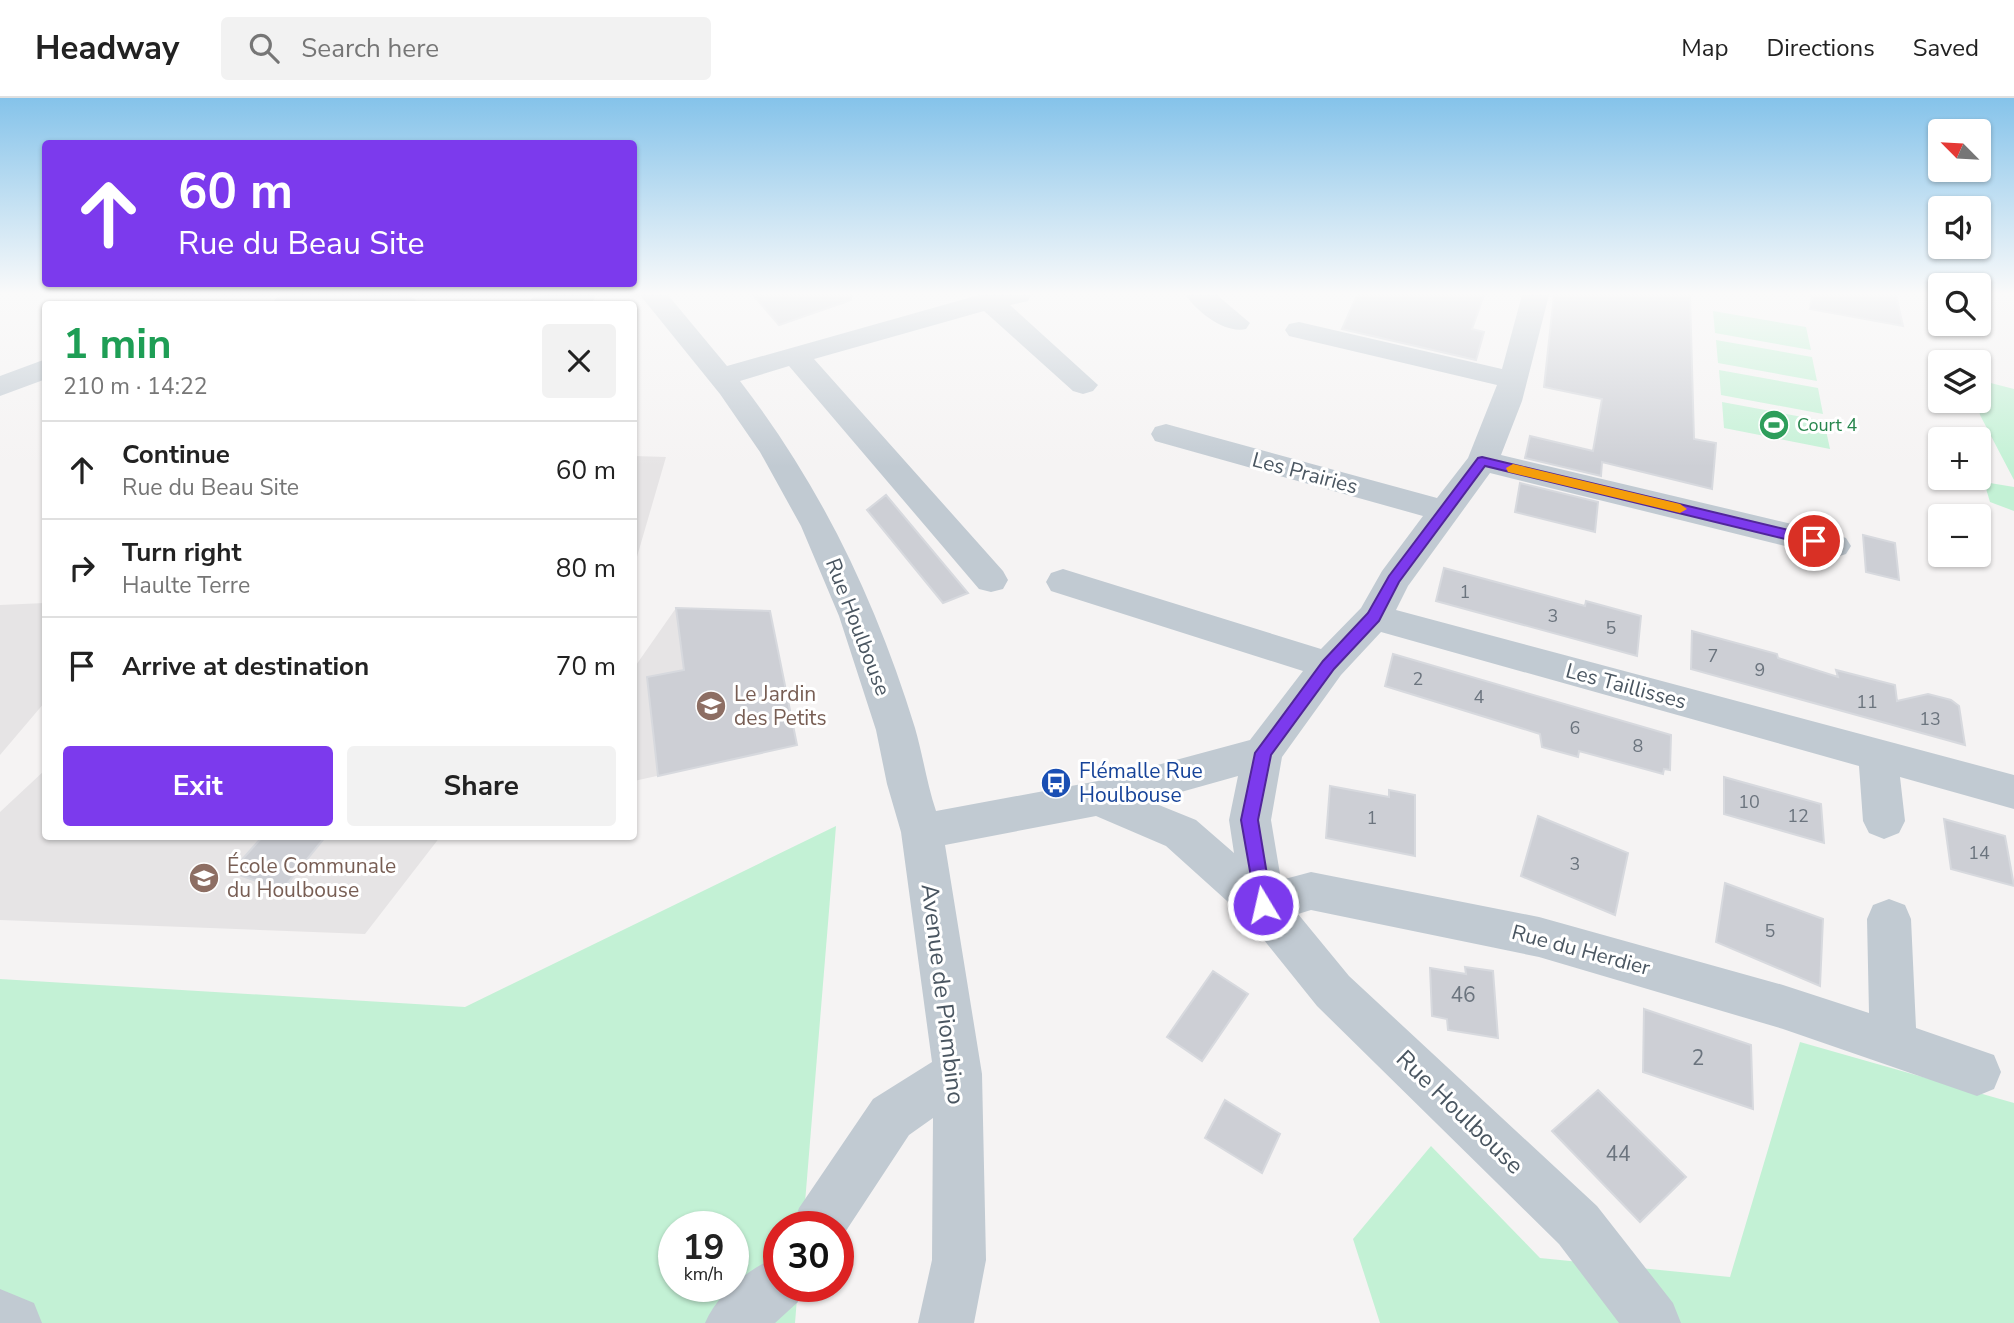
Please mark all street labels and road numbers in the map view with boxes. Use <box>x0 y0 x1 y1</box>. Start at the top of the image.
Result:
street label: Les Prairies <box>1249 445 1361 501</box>
street label: Rue Houlbouse <box>819 554 897 700</box>
street label: Les Taillisses <box>1563 656 1689 716</box>
street label: Avenue de Piombino <box>914 882 972 1106</box>
street label: Rue du Herdier <box>1509 918 1654 982</box>
street label: Rue Houlbouse <box>1389 1043 1531 1181</box>

